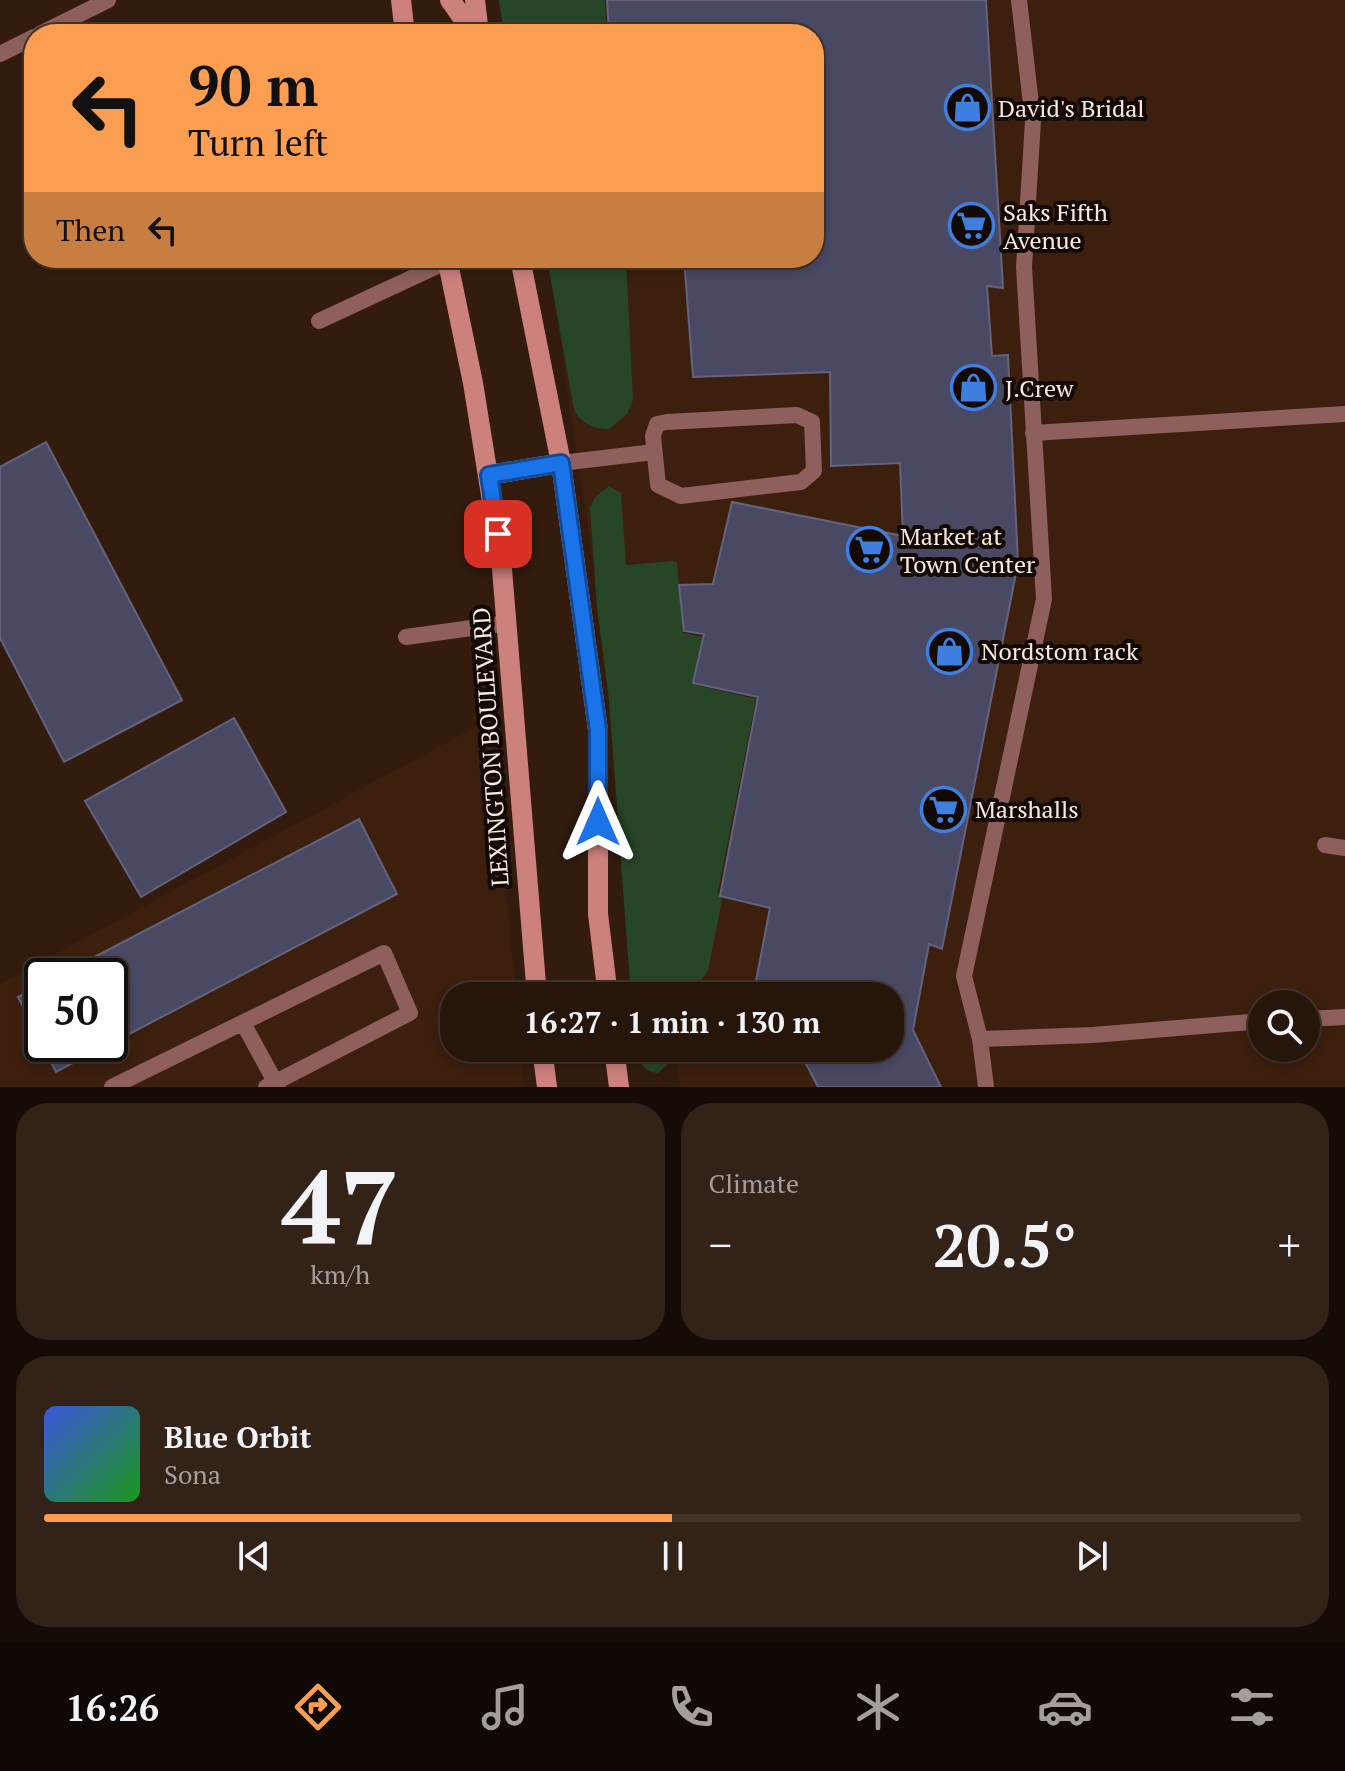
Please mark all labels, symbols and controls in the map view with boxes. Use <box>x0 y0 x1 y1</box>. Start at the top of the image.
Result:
text: 90 m <box>188 48 318 122</box>
icon: left <box>56 56 160 160</box>
shop icon: David's Bridal <box>943 84 991 132</box>
place label: David's Bridal <box>998 92 1145 124</box>
text: Turn left <box>188 119 328 166</box>
place label: Saks Fifth Avenue <box>1003 196 1108 256</box>
supermarket icon: Saks Fifth Avenue <box>948 202 996 250</box>
icon: left <box>141 208 185 252</box>
text: Then <box>56 210 125 250</box>
shop icon: J.Crew <box>950 364 998 412</box>
place label: J.Crew <box>1005 372 1074 404</box>
pin <box>464 500 532 568</box>
icon: arrive <box>476 512 520 556</box>
place label: Market at Town Center <box>900 520 1036 580</box>
supermarket icon: Market at Town Center <box>845 526 893 574</box>
street label: LEXINGTON BOULEVARD <box>464 606 516 888</box>
shop icon: Nordstom rack <box>926 627 974 675</box>
place label: Nordstom rack <box>981 635 1139 667</box>
position arrow <box>556 780 640 864</box>
supermarket icon: Marshalls <box>920 785 968 833</box>
place label: Marshalls <box>975 793 1079 825</box>
speed limit sign: 50 <box>24 958 128 1062</box>
map controls <box>1248 990 1320 1062</box>
button: search <box>1248 990 1320 1062</box>
text: 16:27 · 1 min · 130 m <box>524 1002 820 1042</box>
text: 47 <box>281 1136 399 1274</box>
text: Climate <box>709 1166 799 1200</box>
text: 20.5° <box>933 1205 1077 1284</box>
text: − <box>709 1215 732 1274</box>
text: + <box>1278 1215 1301 1274</box>
text: km/h <box>310 1257 370 1291</box>
text: Blue Orbit <box>164 1417 311 1457</box>
text: Sona <box>164 1457 221 1491</box>
icon: previous <box>232 1534 276 1578</box>
icon: pause <box>651 1534 695 1578</box>
icon: next <box>1070 1534 1114 1578</box>
icon: directions <box>290 1679 346 1735</box>
icon: music <box>477 1679 533 1735</box>
icon: phone <box>663 1679 719 1735</box>
icon: climate <box>850 1679 906 1735</box>
icon: car <box>1037 1679 1093 1735</box>
icon: filters <box>1224 1679 1280 1735</box>
text: 16:26 <box>65 1684 159 1731</box>

